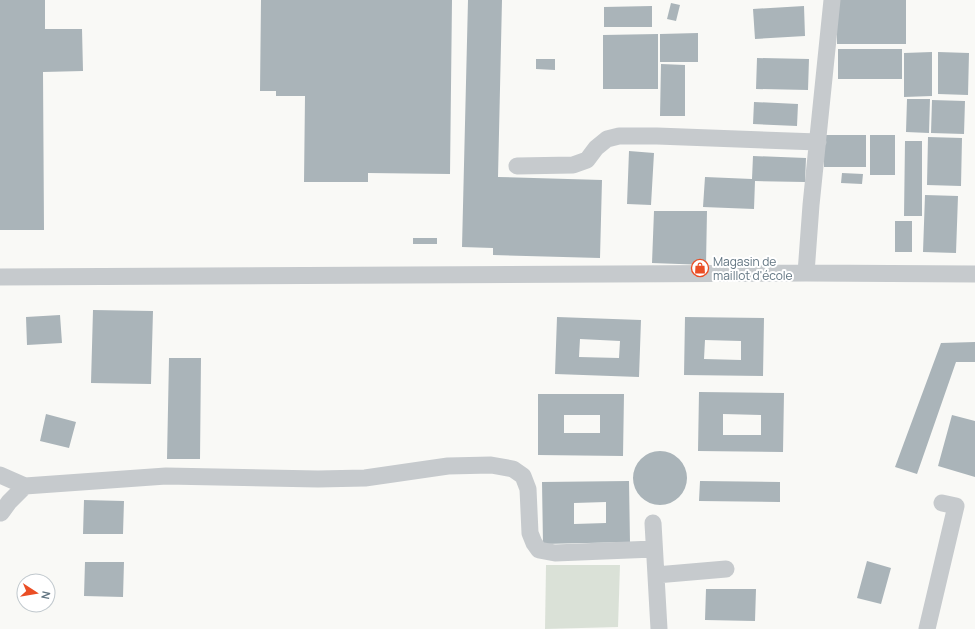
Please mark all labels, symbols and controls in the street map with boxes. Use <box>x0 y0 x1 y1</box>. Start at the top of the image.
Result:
place label: Magasin de maillot d'école <box>713 253 793 284</box>
shop icon: Magasin de maillot d'école <box>690 258 710 278</box>
north arrow <box>16 573 56 613</box>
text: N <box>38 590 54 601</box>

